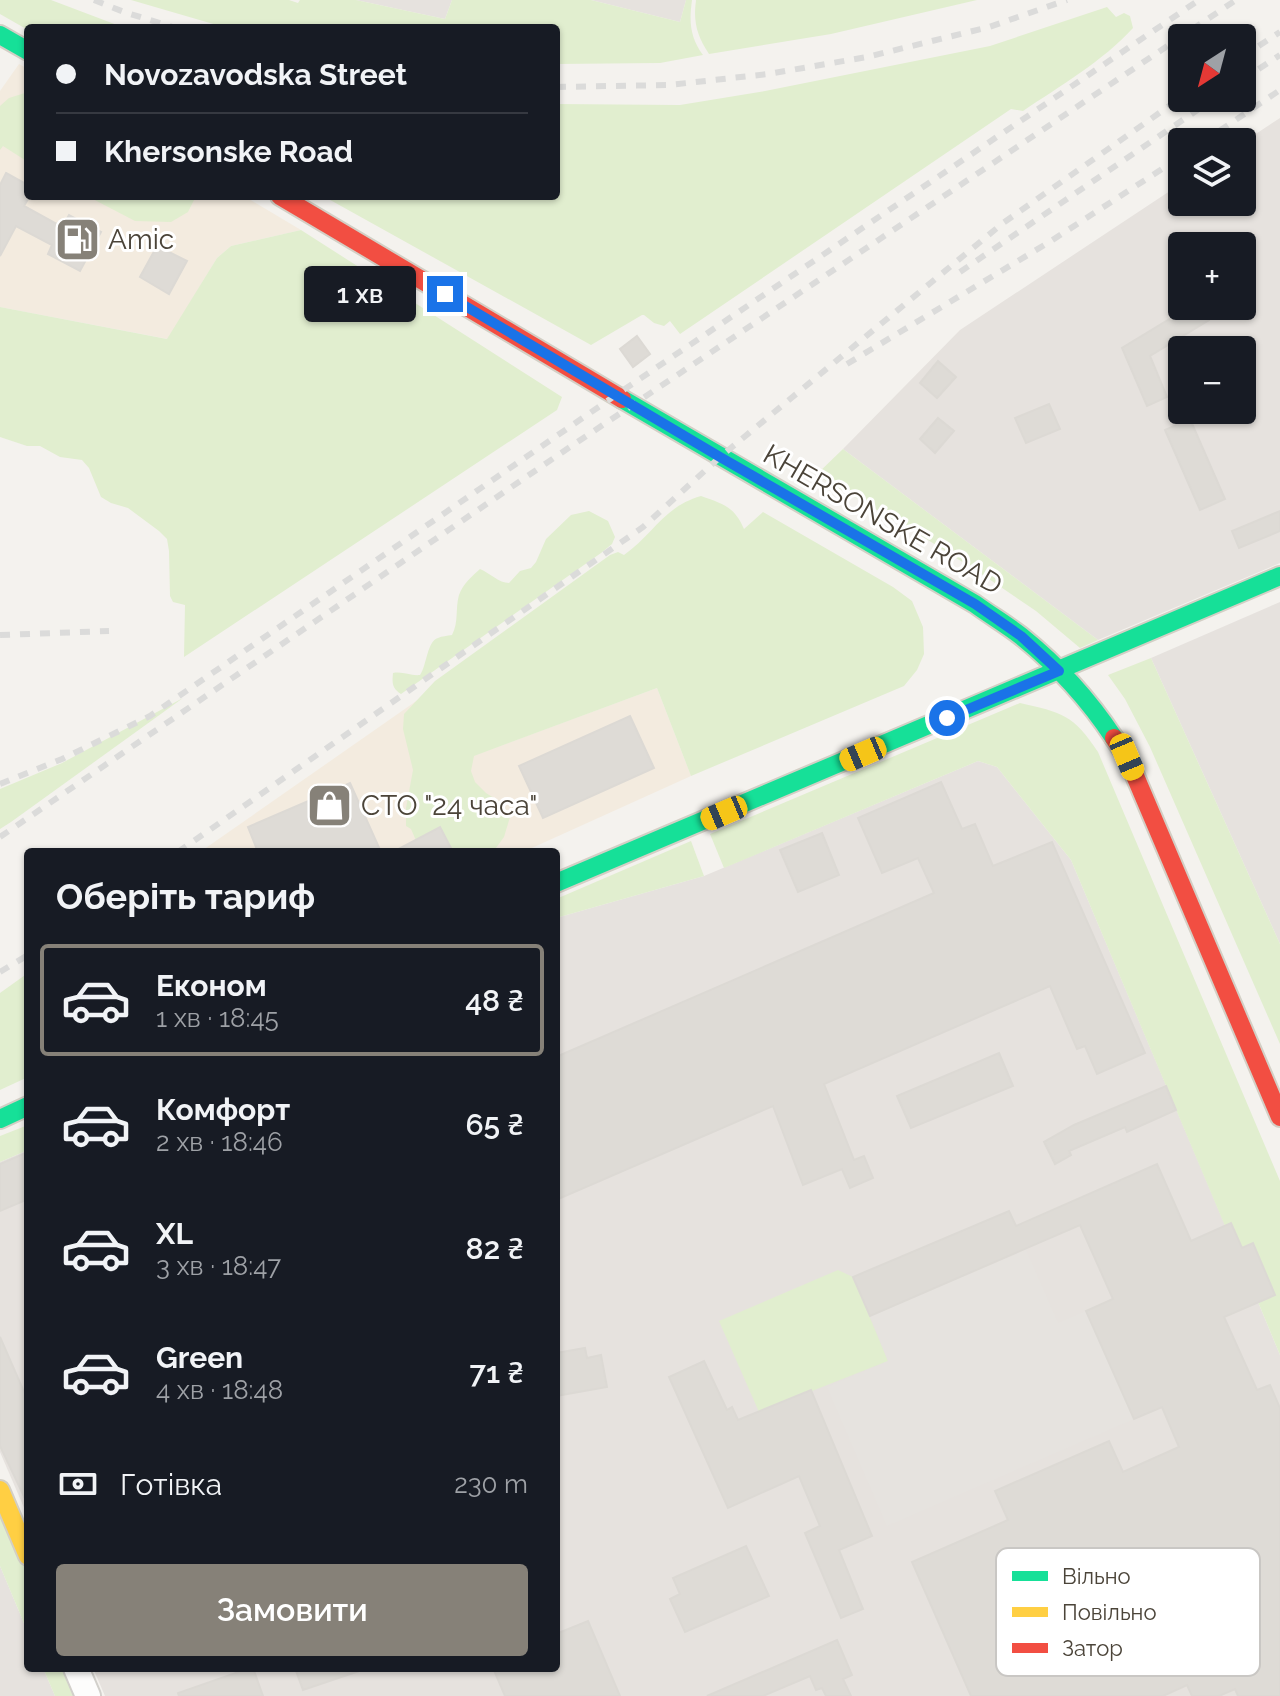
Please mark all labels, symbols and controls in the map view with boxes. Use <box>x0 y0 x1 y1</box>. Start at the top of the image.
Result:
north arrow <box>1168 24 1256 112</box>
map controls <box>1168 24 1256 424</box>
text: Novozavodska Street <box>104 57 407 92</box>
button: layers <box>1168 128 1256 216</box>
text: Khersonske Road <box>104 134 353 169</box>
fuel station icon: Amic <box>53 215 101 263</box>
place label: Amic <box>108 223 174 256</box>
button: + <box>1168 232 1256 320</box>
callout: 1 хв <box>305 266 417 322</box>
route end <box>427 276 463 312</box>
text: 1 хв <box>337 279 383 309</box>
button: − <box>1168 336 1256 424</box>
street label: KHERSONSKE ROAD <box>757 438 1008 601</box>
route start <box>929 700 965 736</box>
car <box>1107 730 1147 784</box>
car <box>836 734 890 774</box>
shop icon: СТО "24 часа" <box>306 781 354 829</box>
place label: СТО "24 часа" <box>361 789 537 822</box>
car <box>697 793 751 833</box>
text: Оберіть тариф <box>56 875 315 917</box>
icon: car <box>60 964 132 1036</box>
text: Економ <box>156 968 267 1003</box>
text: 48 ₴ <box>465 983 524 1018</box>
text: 1 хв · 18:45 <box>156 1003 279 1033</box>
icon: car <box>60 1088 132 1160</box>
text: Комфорт <box>156 1092 290 1127</box>
text: 65 ₴ <box>465 1107 524 1142</box>
text: 2 хв · 18:46 <box>156 1127 283 1157</box>
icon: car <box>60 1212 132 1284</box>
text: XL <box>156 1216 193 1251</box>
text: 82 ₴ <box>466 1231 524 1266</box>
text: 3 хв · 18:47 <box>156 1251 281 1281</box>
icon: car <box>60 1336 132 1408</box>
text: Green <box>156 1340 243 1375</box>
text: 71 ₴ <box>470 1355 524 1390</box>
text: 4 хв · 18:48 <box>156 1375 283 1405</box>
icon: cash <box>56 1462 100 1506</box>
text: Готівка <box>120 1467 222 1502</box>
text: 230 m <box>454 1469 528 1499</box>
legend <box>996 1548 1260 1676</box>
text: Вільно <box>1062 1563 1131 1589</box>
button: Замовити <box>56 1564 528 1656</box>
text: Повільно <box>1062 1599 1157 1625</box>
text: Затор <box>1062 1635 1123 1661</box>

